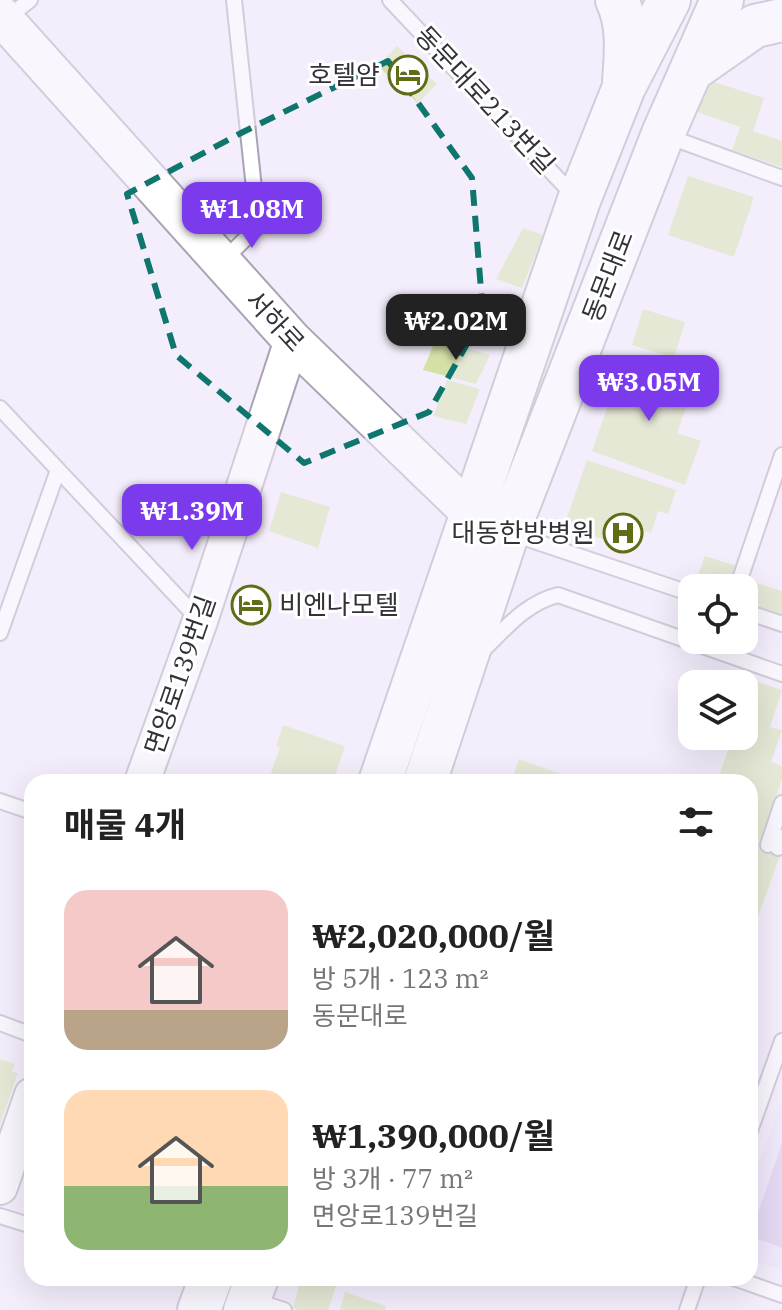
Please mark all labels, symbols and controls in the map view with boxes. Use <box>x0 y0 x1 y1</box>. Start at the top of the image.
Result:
street label: 동문대로213번길 <box>408 18 563 181</box>
hotel icon: 호텔얌 <box>387 54 429 96</box>
place label: 호텔얌 <box>308 57 380 91</box>
pin: ₩1.08M <box>187 182 317 250</box>
text: ₩1.08M <box>200 191 304 225</box>
street label: 동문대로 <box>574 225 640 326</box>
street label: 서하로 <box>239 282 313 358</box>
pin: ₩2.02M <box>391 294 521 362</box>
text: ₩2.02M <box>404 303 508 337</box>
pin: ₩3.05M <box>584 355 714 423</box>
text: ₩3.05M <box>597 364 701 398</box>
pin: ₩1.39M <box>127 484 257 552</box>
text: ₩1.39M <box>140 493 244 527</box>
hospital icon: 대동한방병원 <box>602 512 644 554</box>
place label: 대동한방병원 <box>451 515 595 549</box>
map controls <box>678 574 758 750</box>
button: locate <box>678 574 758 654</box>
hotel icon: 비엔나모텔 <box>230 584 272 626</box>
place label: 비엔나모텔 <box>279 587 399 621</box>
street label: 면앙로139번길 <box>136 590 222 759</box>
button: layers <box>678 670 758 750</box>
icon: filters <box>674 800 718 844</box>
text: 매물 4개 <box>64 802 186 846</box>
text: ₩2,020,000/월 <box>312 913 555 957</box>
icon: home <box>128 922 224 1018</box>
text: 방 5개 · 123 m² <box>312 961 489 995</box>
text: 동문대로 <box>312 998 408 1032</box>
text: ₩1,390,000/월 <box>312 1113 555 1157</box>
icon: home <box>128 1122 224 1218</box>
text: 방 3개 · 77 m² <box>312 1161 473 1195</box>
text: 면앙로139번길 <box>312 1198 478 1232</box>

